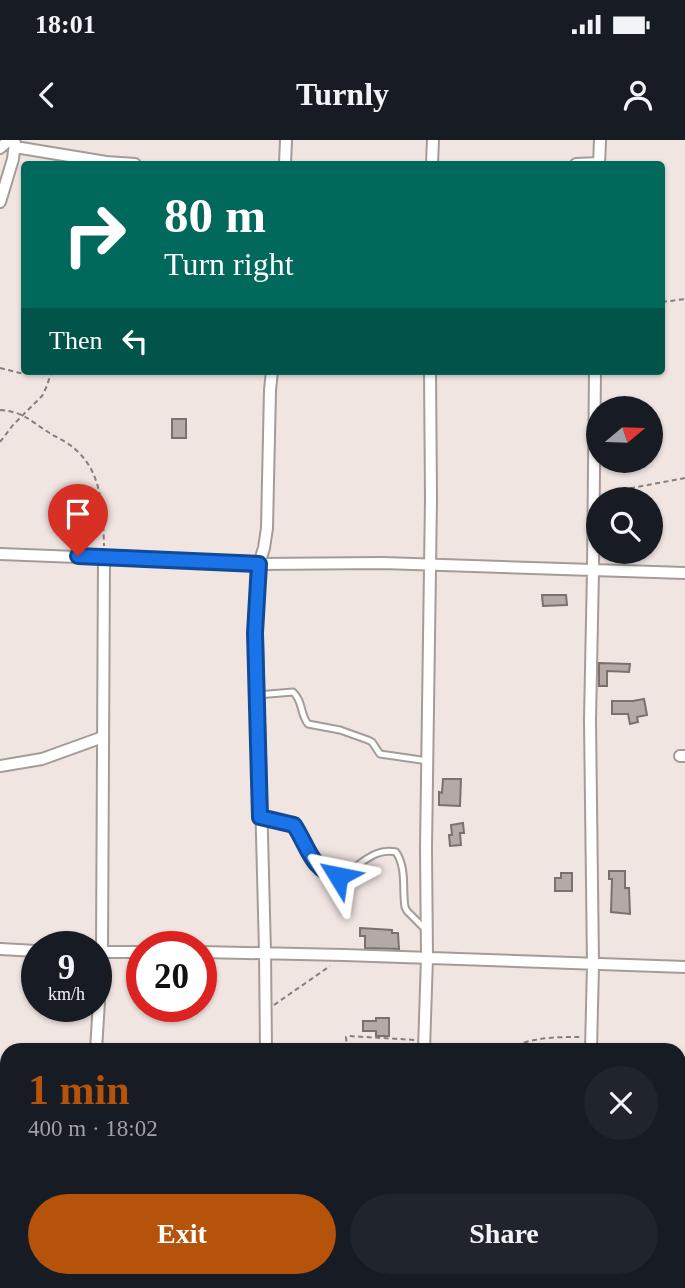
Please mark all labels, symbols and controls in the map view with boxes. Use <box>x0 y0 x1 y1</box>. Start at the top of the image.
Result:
text: 18:01 <box>35 10 96 39</box>
icon: back <box>28 76 66 114</box>
text: Turnly <box>296 76 389 112</box>
icon: person <box>619 76 657 114</box>
text: 80 m <box>164 188 266 243</box>
icon: right <box>49 189 140 280</box>
text: Turn right <box>164 246 294 282</box>
icon: left <box>116 322 154 360</box>
text: Then <box>49 326 102 355</box>
north arrow <box>586 396 663 472</box>
map controls <box>586 396 663 564</box>
pin <box>48 484 108 556</box>
button: search <box>586 487 663 564</box>
icon: arrive <box>59 495 97 533</box>
position arrow <box>301 839 375 913</box>
speed limit sign: 20 <box>126 931 217 1022</box>
text: 9 <box>58 948 75 987</box>
text: km/h <box>48 984 85 1004</box>
button: close <box>584 1066 658 1140</box>
text: 1 min <box>28 1067 130 1113</box>
text: 400 m · 18:02 <box>28 1116 158 1141</box>
button: Exit <box>28 1194 336 1274</box>
button: Share <box>350 1194 658 1274</box>

